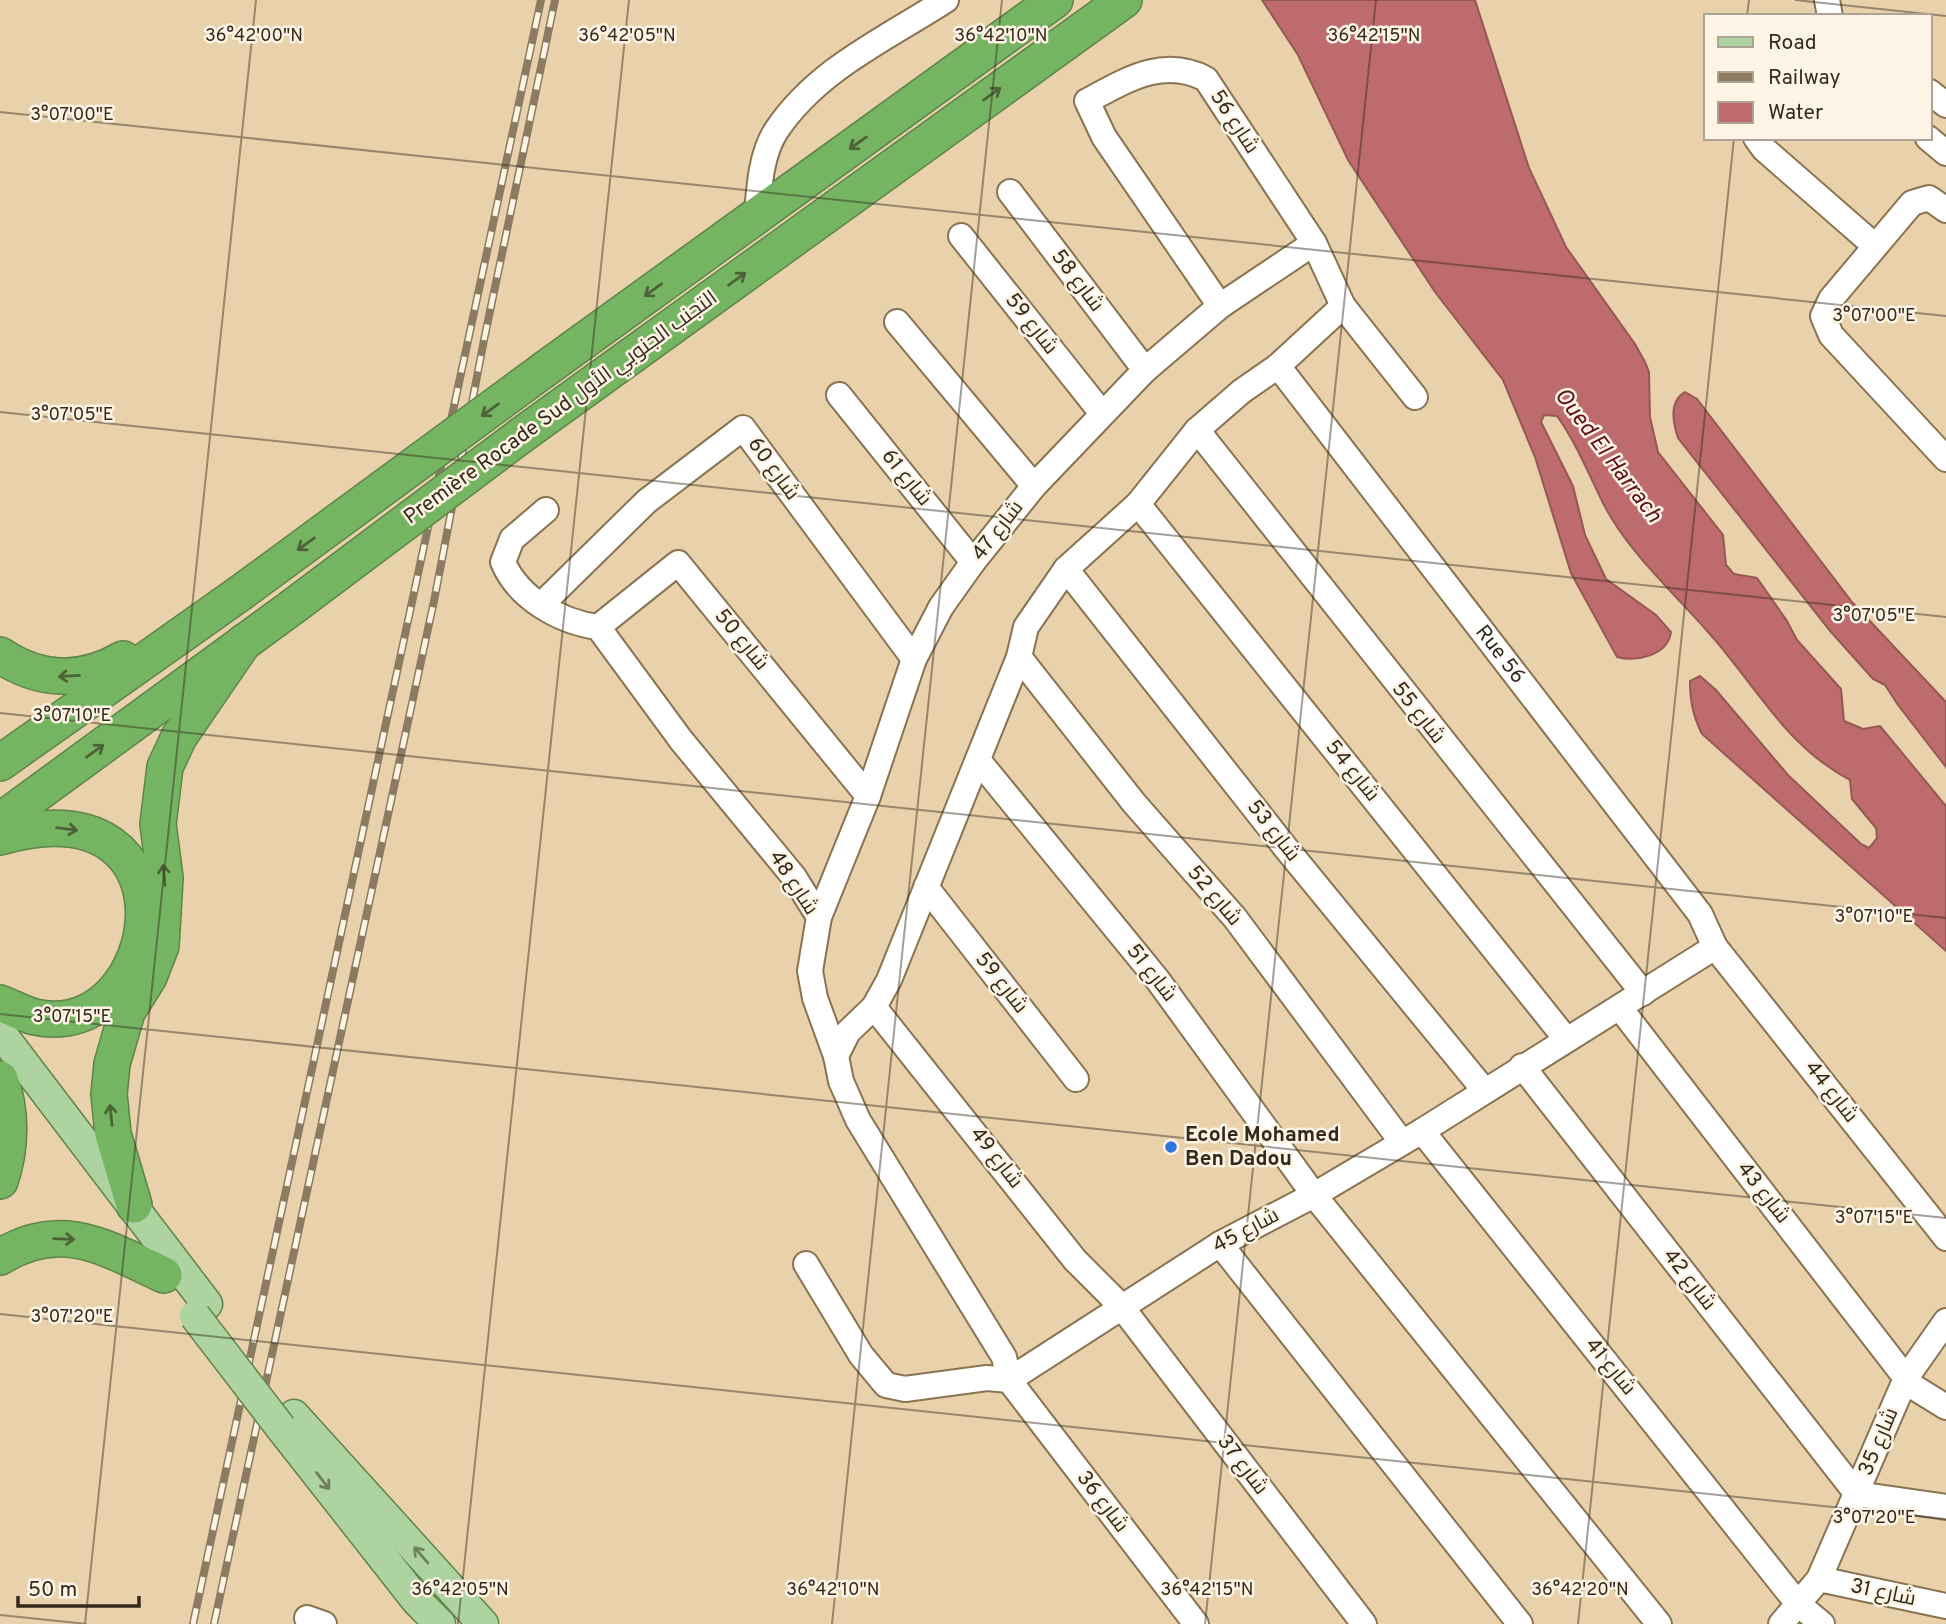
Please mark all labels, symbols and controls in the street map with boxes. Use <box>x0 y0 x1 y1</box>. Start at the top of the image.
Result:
legend <box>1704 14 1932 140</box>
text: 36°42'00"N <box>205 25 303 48</box>
text: 36°42'05"N <box>578 25 676 48</box>
text: 36°42'10"N <box>954 25 1048 48</box>
text: 36°42'15"N <box>1328 25 1420 48</box>
text: Road <box>1768 30 1817 57</box>
text: Railway <box>1768 65 1841 92</box>
street label: شارع 56 <box>1203 85 1265 159</box>
one-way arrow <box>983 87 1002 102</box>
text: Water <box>1768 100 1823 127</box>
text: 3°07'00"E <box>30 104 114 127</box>
one-way arrow <box>849 136 868 150</box>
street label: شارع 58 <box>1045 244 1109 318</box>
one-way arrow <box>727 271 746 286</box>
one-way arrow <box>644 282 663 297</box>
street label: Première Rocade Sud التجنب الجنوبي الأول <box>399 285 724 532</box>
street label: شارع 59 <box>999 288 1063 360</box>
text: 3°07'00"E <box>1832 305 1916 328</box>
water label: Oued El Harrach <box>1547 383 1668 530</box>
one-way arrow <box>480 402 499 417</box>
text: 3°07'05"E <box>30 404 114 427</box>
street label: شارع 60 <box>741 432 805 506</box>
street label: شارع 61 <box>875 444 937 512</box>
street label: شارع 47 <box>966 495 1030 567</box>
one-way arrow <box>297 537 316 552</box>
street label: شارع 50 <box>708 603 774 677</box>
text: 3°07'05"E <box>1832 605 1916 628</box>
street label: Rue 56 <box>1469 620 1531 689</box>
one-way arrow <box>58 670 81 683</box>
street label: شارع 55 <box>1385 676 1451 750</box>
text: 3°07'10"E <box>33 705 111 728</box>
street label: شارع 54 <box>1319 734 1385 808</box>
one-way arrow <box>85 744 103 759</box>
street label: شارع 53 <box>1240 795 1306 867</box>
one-way arrow <box>55 823 78 836</box>
street label: شارع 48 <box>762 846 824 920</box>
street label: شارع 52 <box>1181 860 1247 932</box>
one-way arrow <box>157 864 170 886</box>
text: 3°07'10"E <box>1835 906 1913 929</box>
street label: شارع 51 <box>1120 938 1182 1008</box>
street label: شارع 59 <box>969 947 1033 1019</box>
text: 3°07'15"E <box>33 1006 111 1029</box>
street label: شارع 44 <box>1798 1055 1864 1129</box>
one-way arrow <box>104 1105 117 1127</box>
street label: شارع 49 <box>964 1122 1028 1194</box>
place label: Ecole Mohamed Ben Dadou <box>1185 1122 1340 1173</box>
marker: Ecole Mohamed Ben Dadou <box>1163 1139 1179 1155</box>
street label: شارع 43 <box>1730 1157 1796 1229</box>
street label: شارع 45 <box>1208 1202 1284 1260</box>
text: 3°07'15"E <box>1835 1207 1913 1230</box>
one-way arrow <box>53 1232 76 1245</box>
street label: شارع 42 <box>1656 1244 1722 1316</box>
text: 3°07'20"E <box>30 1306 114 1329</box>
street label: شارع 41 <box>1579 1333 1641 1401</box>
street label: شارع 35 <box>1853 1404 1905 1480</box>
street label: شارع 37 <box>1210 1429 1274 1501</box>
street label: شارع 36 <box>1070 1466 1134 1538</box>
one-way arrow <box>316 1472 331 1490</box>
text: 3°07'20"E <box>1832 1507 1916 1530</box>
one-way arrow <box>413 1546 429 1564</box>
scale bar <box>18 1564 138 1608</box>
street label: شارع 31 <box>1848 1573 1918 1613</box>
text: 50 m <box>28 1577 77 1604</box>
text: 36°42'05"N <box>411 1579 509 1602</box>
text: 36°42'10"N <box>786 1579 880 1602</box>
text: 36°42'15"N <box>1161 1579 1253 1602</box>
text: 36°42'20"N <box>1531 1579 1629 1602</box>

